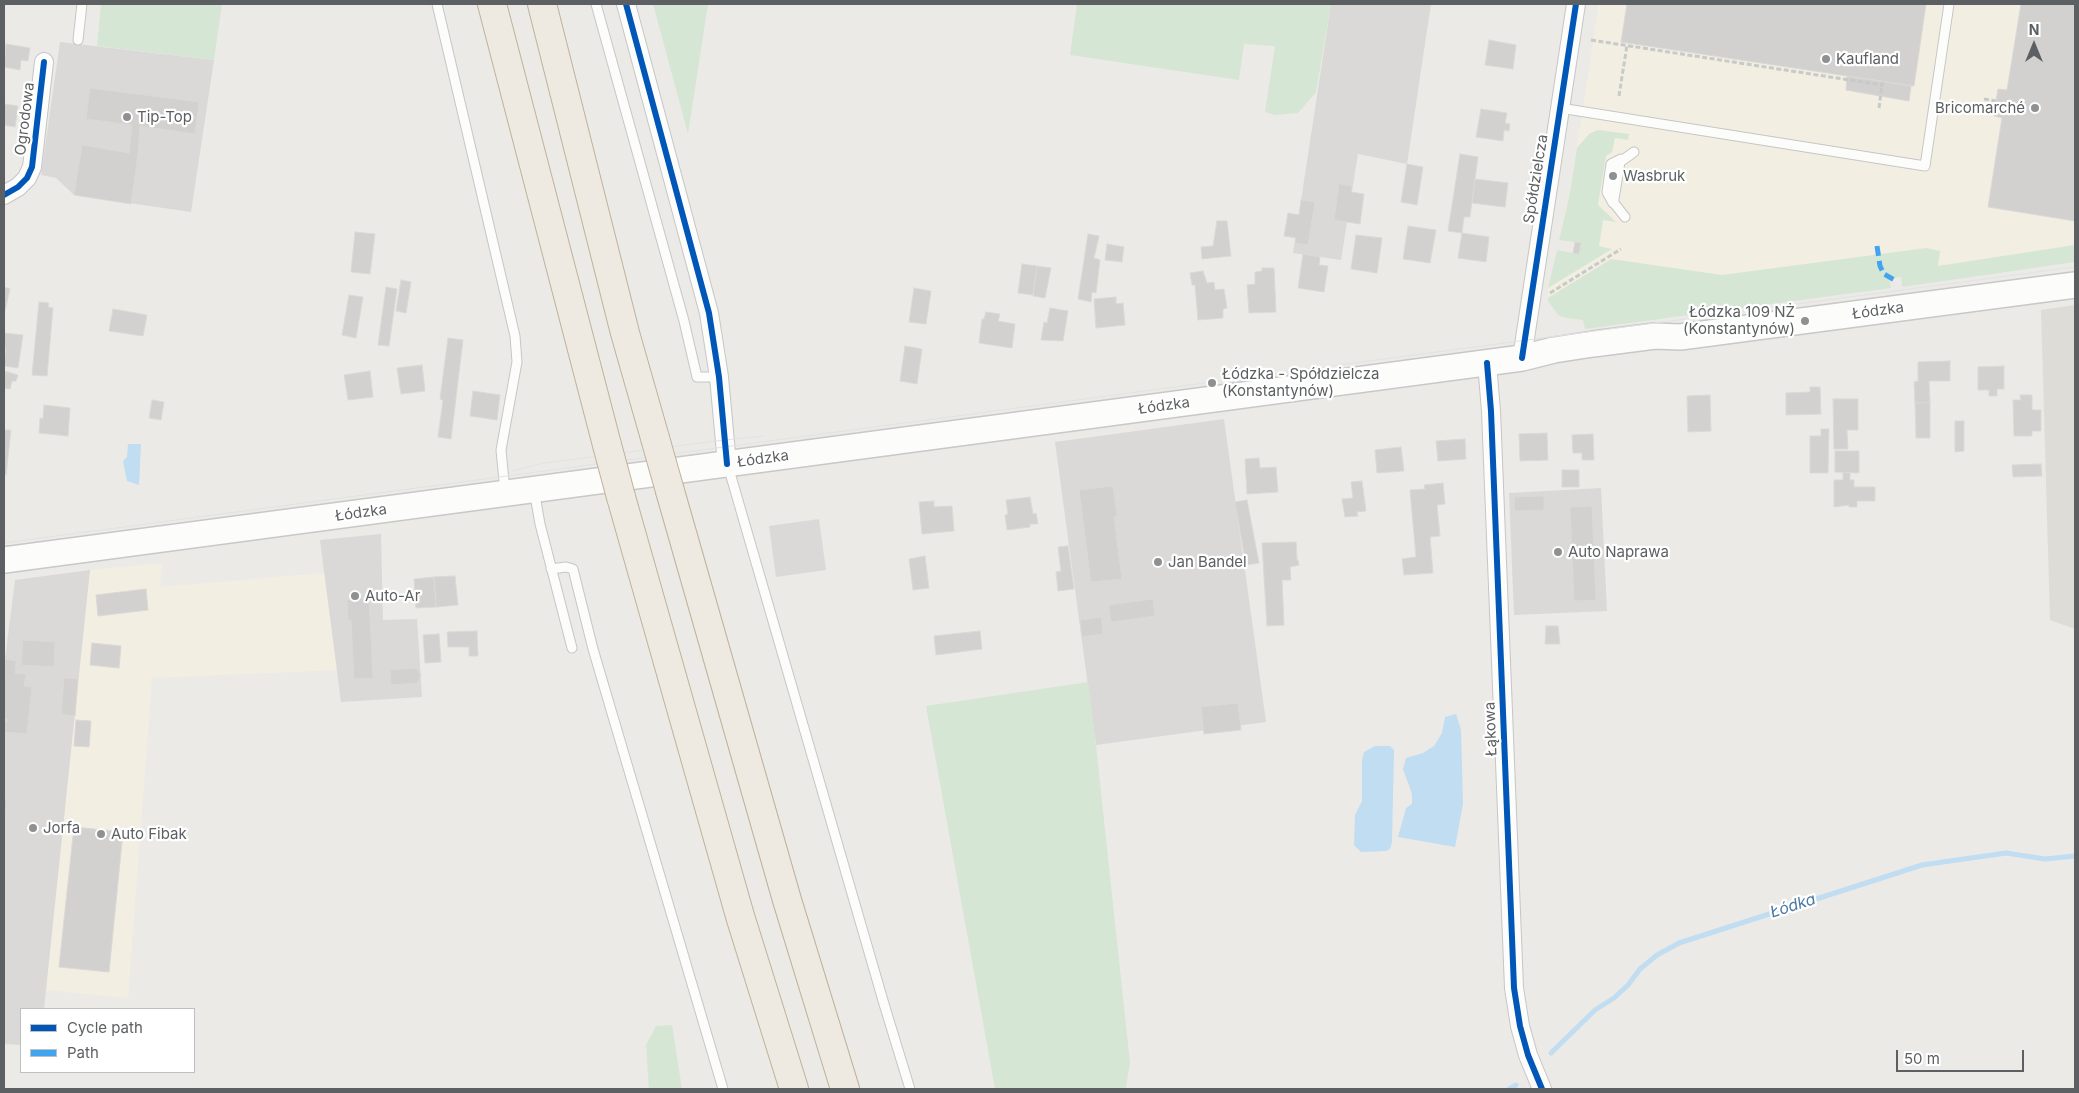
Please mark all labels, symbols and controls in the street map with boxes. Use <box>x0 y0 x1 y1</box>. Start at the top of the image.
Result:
north arrow <box>2009 20 2059 70</box>
text: N <box>2029 21 2039 38</box>
place label: Kaufland <box>1836 50 1899 68</box>
marker: Kaufland <box>1820 53 1832 65</box>
street label: Ogrodowa <box>12 81 38 157</box>
place label: Bricomarché <box>1935 99 2025 117</box>
marker: Bricomarché <box>2029 102 2041 114</box>
place label: Tip-Top <box>137 108 192 126</box>
marker: Tip-Top <box>121 111 133 123</box>
street label: Spółdzielcza <box>1520 133 1552 225</box>
place label: Wasbruk <box>1623 167 1685 185</box>
marker: Wasbruk <box>1607 170 1619 182</box>
street label: Łódzka <box>1851 298 1905 324</box>
place label: Łódzka 109 NŻ (Konstantynów) <box>1683 303 1795 338</box>
marker: Łódzka 109 NŻ (Konstantynów) <box>1799 315 1811 327</box>
place label: Łódzka - Spółdzielcza (Konstantynów) <box>1222 365 1379 400</box>
marker: Łódzka - Spółdzielcza (Konstantynów) <box>1206 377 1218 389</box>
street label: Łódzka <box>1137 393 1191 419</box>
street label: Łódzka <box>736 446 790 472</box>
street label: Łódzka <box>334 500 388 526</box>
place label: Auto Naprawa <box>1568 543 1669 561</box>
marker: Auto Naprawa <box>1552 546 1564 558</box>
place label: Jan Bandel <box>1168 553 1247 571</box>
marker: Jan Bandel <box>1152 556 1164 568</box>
place label: Auto-Ar <box>365 587 420 605</box>
marker: Auto-Ar <box>349 590 361 602</box>
street label: Łąkowa <box>1481 701 1501 757</box>
place label: Jorfa <box>43 819 80 837</box>
marker: Jorfa <box>27 822 39 834</box>
place label: Auto Fibak <box>111 825 187 843</box>
marker: Auto Fibak <box>95 828 107 840</box>
water label: Łódka <box>1768 890 1818 922</box>
legend <box>20 1008 195 1073</box>
text: Cycle path <box>67 1018 143 1037</box>
scale bar <box>1899 1040 2026 1072</box>
text: Path <box>67 1043 99 1062</box>
text: 50 m <box>1904 1049 1940 1068</box>

